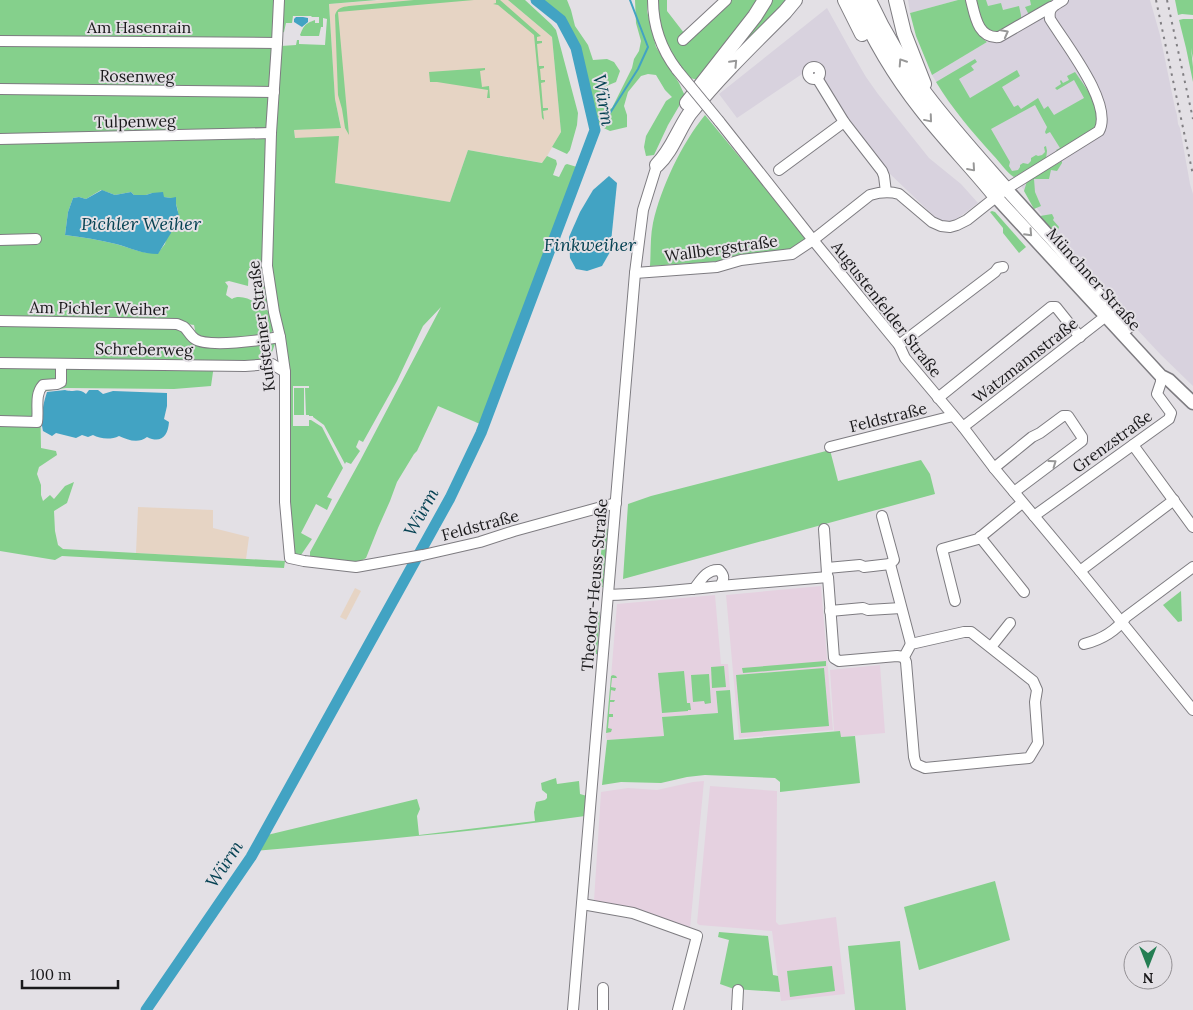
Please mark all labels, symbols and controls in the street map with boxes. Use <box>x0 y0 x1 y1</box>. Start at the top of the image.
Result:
street label: Am Hasenrain <box>86 17 191 37</box>
one-way arrow <box>1000 29 1009 39</box>
one-way arrow <box>899 58 908 67</box>
one-way arrow <box>728 60 737 69</box>
street label: Rosenweg <box>99 65 176 87</box>
water label: Würm <box>588 72 620 128</box>
street label: Tulpenweg <box>94 110 177 132</box>
one-way arrow <box>923 113 932 122</box>
one-way arrow <box>966 163 975 172</box>
water label: Pichler Weiher <box>81 212 202 235</box>
street label: Münchner Straße <box>1043 223 1146 335</box>
one-way arrow <box>1023 227 1032 236</box>
street label: Wallbergstraße <box>663 230 779 266</box>
water label: Finkweiher <box>544 233 637 256</box>
street label: Augustenfelder Straße <box>827 236 947 381</box>
street label: Kufsteiner Straße <box>243 259 279 393</box>
street label: Am Pichler Weiher <box>29 297 169 319</box>
street label: Watzmannstraße <box>968 313 1082 407</box>
street label: Schreberweg <box>95 338 194 360</box>
street label: Feldstraße <box>847 398 929 436</box>
street label: Grenzstraße <box>1068 405 1156 477</box>
one-way arrow <box>1047 460 1056 468</box>
water label: Würm <box>398 484 444 540</box>
street label: Theodor-Heuss-Straße <box>576 497 612 672</box>
street label: Feldstraße <box>439 505 521 545</box>
water label: Würm <box>200 836 248 892</box>
north arrow <box>1123 940 1173 990</box>
scale bar <box>22 958 119 990</box>
text: 100 m <box>30 965 71 984</box>
text: N <box>1142 969 1153 987</box>

